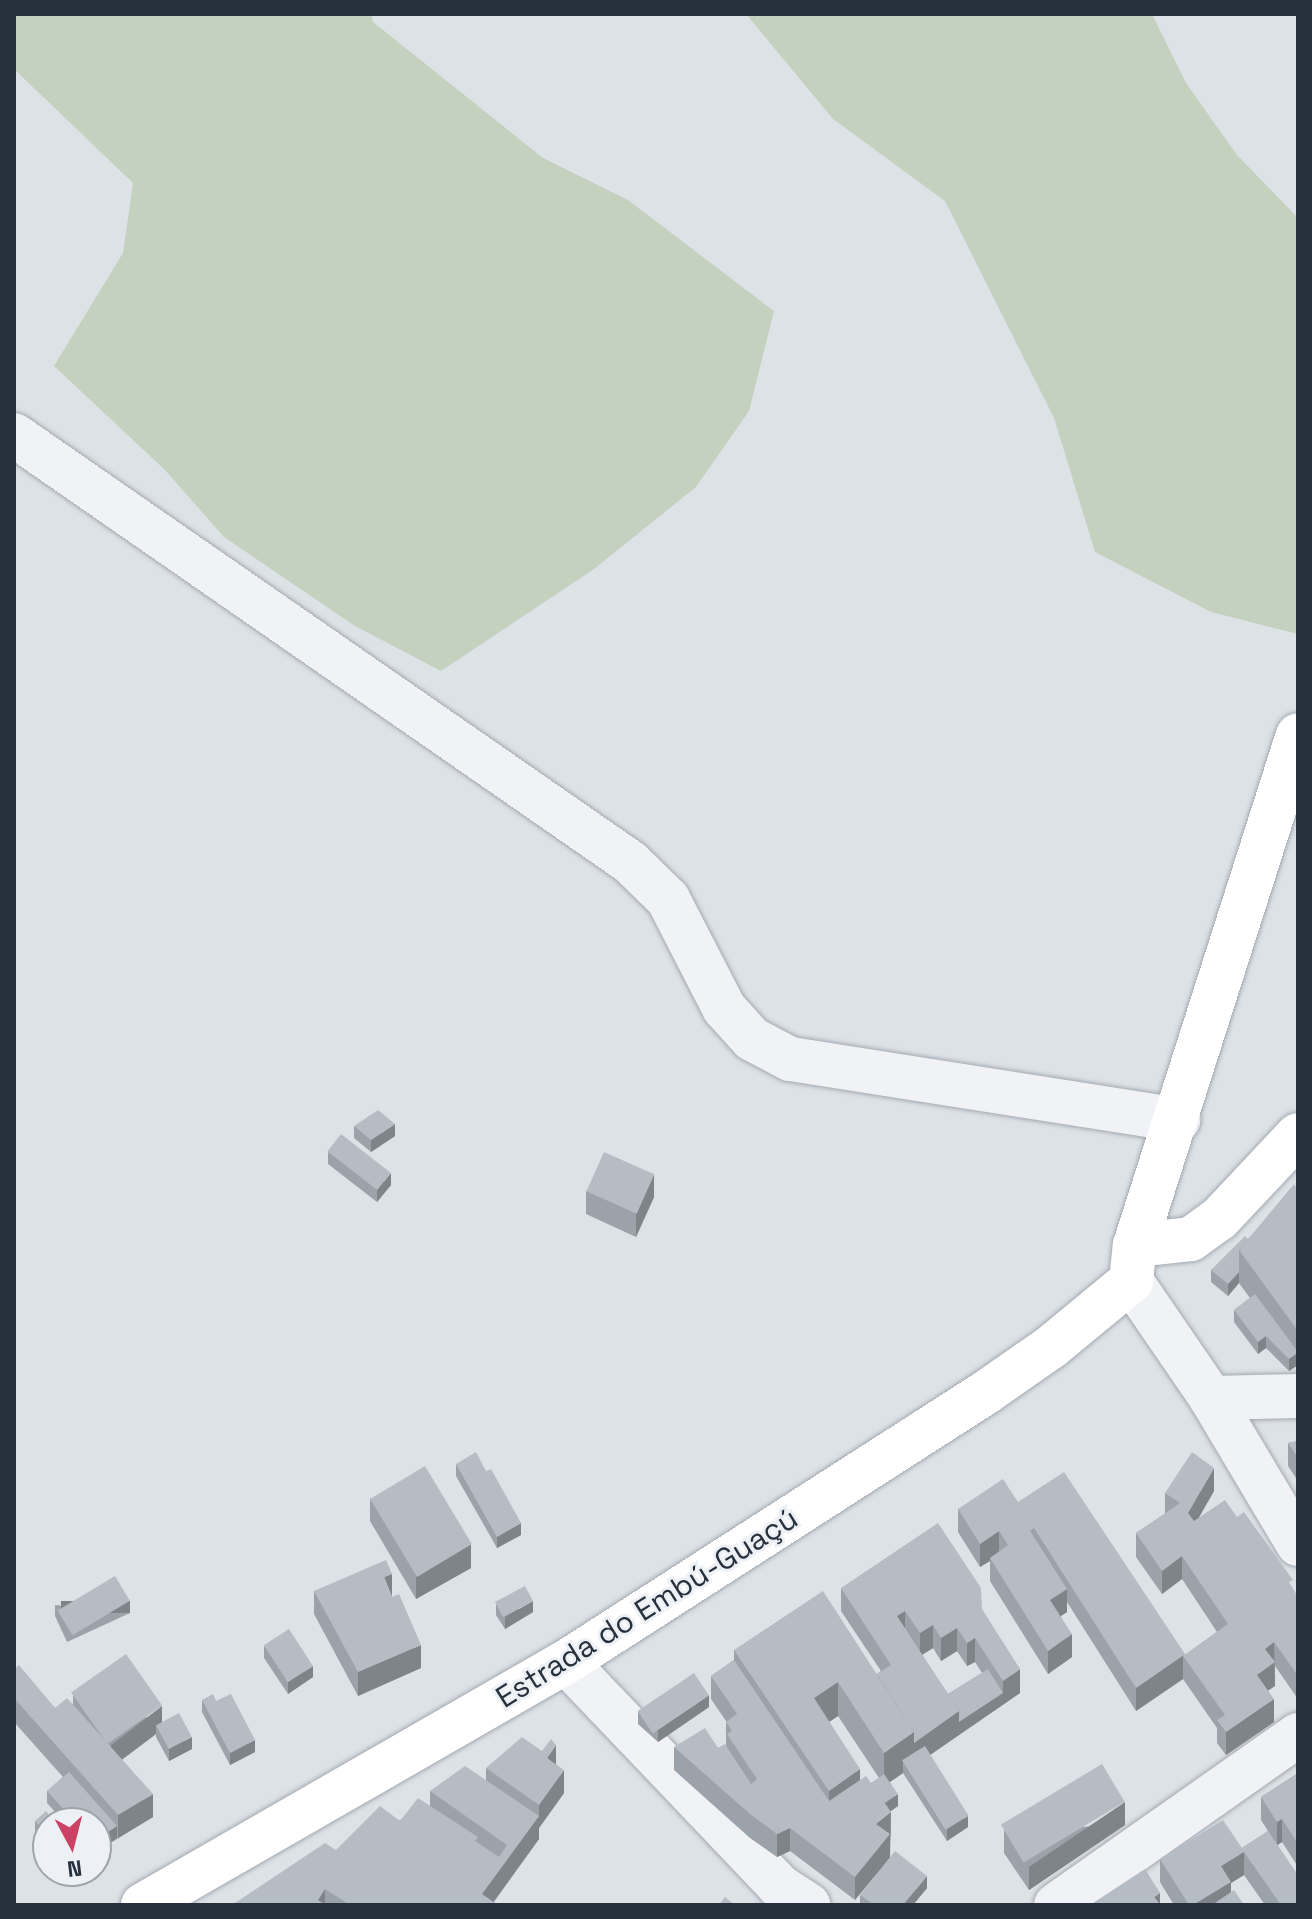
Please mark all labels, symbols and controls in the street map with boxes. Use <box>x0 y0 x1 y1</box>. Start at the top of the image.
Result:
street label: Estrada do Embú-Guaçú <box>489 1500 805 1716</box>
north arrow <box>32 1807 112 1887</box>
text: N <box>66 1854 84 1884</box>

